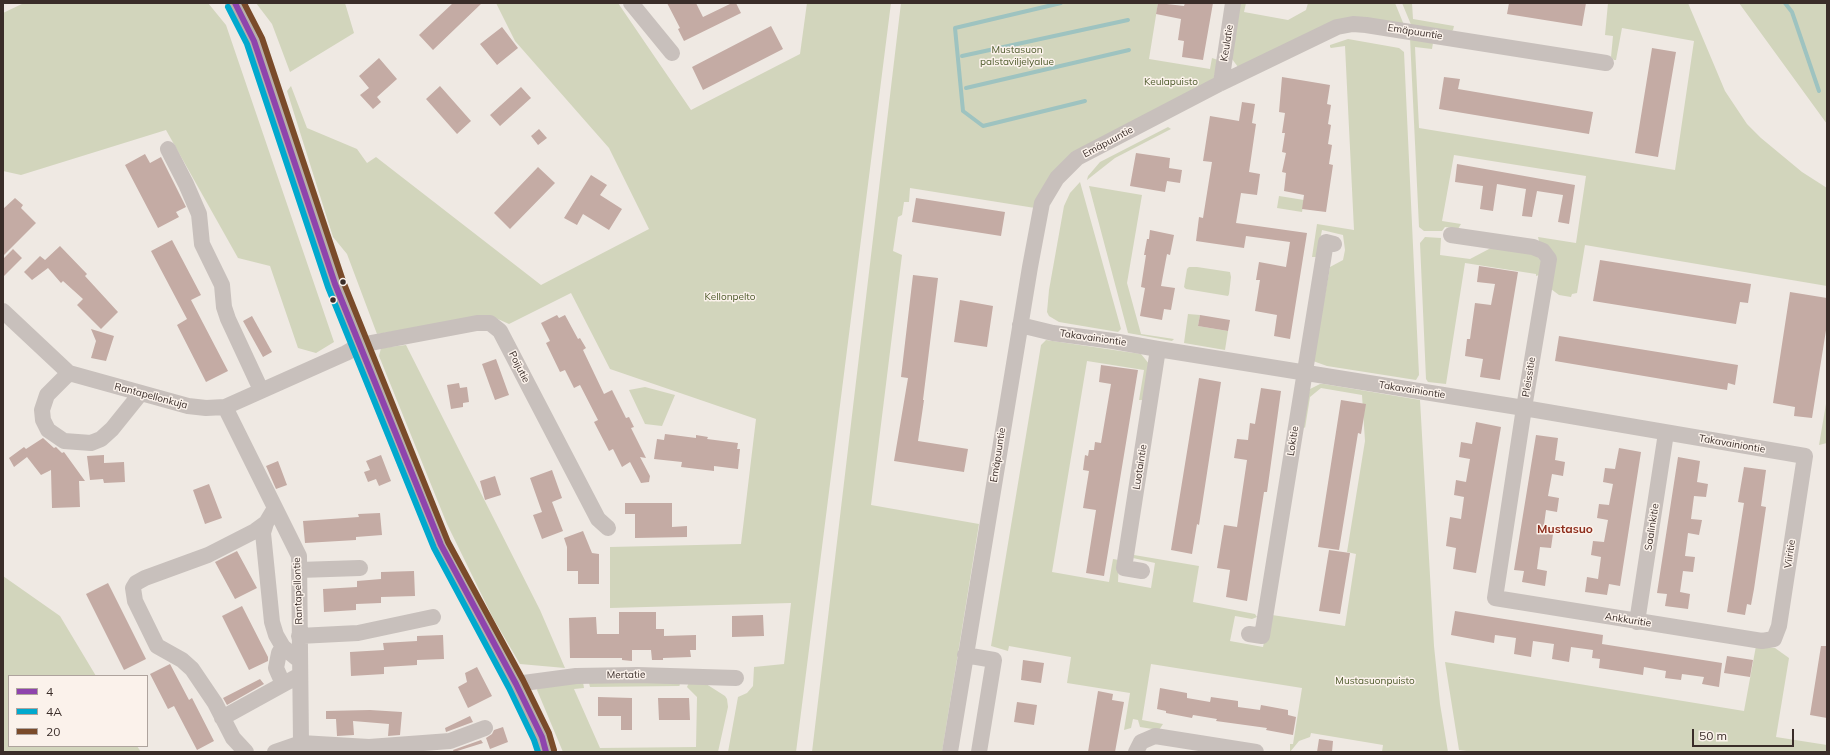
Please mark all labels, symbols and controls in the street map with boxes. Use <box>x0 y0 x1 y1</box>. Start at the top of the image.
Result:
street label: Emäpuuntie <box>1387 22 1443 42</box>
street label: Keulatie <box>1218 24 1236 62</box>
park label: Mustasuon palstaviljelyalue <box>980 44 1054 68</box>
park label: Keulapuisto <box>1144 76 1198 88</box>
street label: Emäpuuntie <box>1081 124 1135 160</box>
unlabelled marker <box>338 277 348 287</box>
park label: Kellonpelto <box>705 291 755 303</box>
unlabelled marker <box>328 295 338 305</box>
street label: Takavainiontie <box>1059 327 1127 349</box>
street label: Poijutie <box>506 349 532 385</box>
street label: Pleissitie <box>1520 356 1538 398</box>
street label: Takavainiontie <box>1378 379 1446 401</box>
street label: Rantapellonkuja <box>113 380 189 412</box>
street label: Lokitie <box>1285 425 1301 457</box>
street label: Emäpuuntie <box>988 427 1008 483</box>
street label: Takavainiontie <box>1698 432 1766 456</box>
street label: Luotaintie <box>1130 443 1150 491</box>
street label: Saalinkitie <box>1642 503 1662 551</box>
district label: Mustasuo <box>1537 522 1593 536</box>
street label: Viiritie <box>1782 539 1798 569</box>
street label: Rantapellontie <box>291 557 305 625</box>
street label: Ankkuritie <box>1604 610 1652 630</box>
street label: Mertatie <box>607 669 645 681</box>
legend <box>8 675 148 747</box>
park label: Mustasuonpuisto <box>1335 675 1415 687</box>
text: 4 <box>46 684 53 699</box>
text: 4A <box>46 704 62 719</box>
scale bar <box>1694 721 1796 747</box>
text: 20 <box>46 724 60 739</box>
text: 50 m <box>1699 728 1727 743</box>

